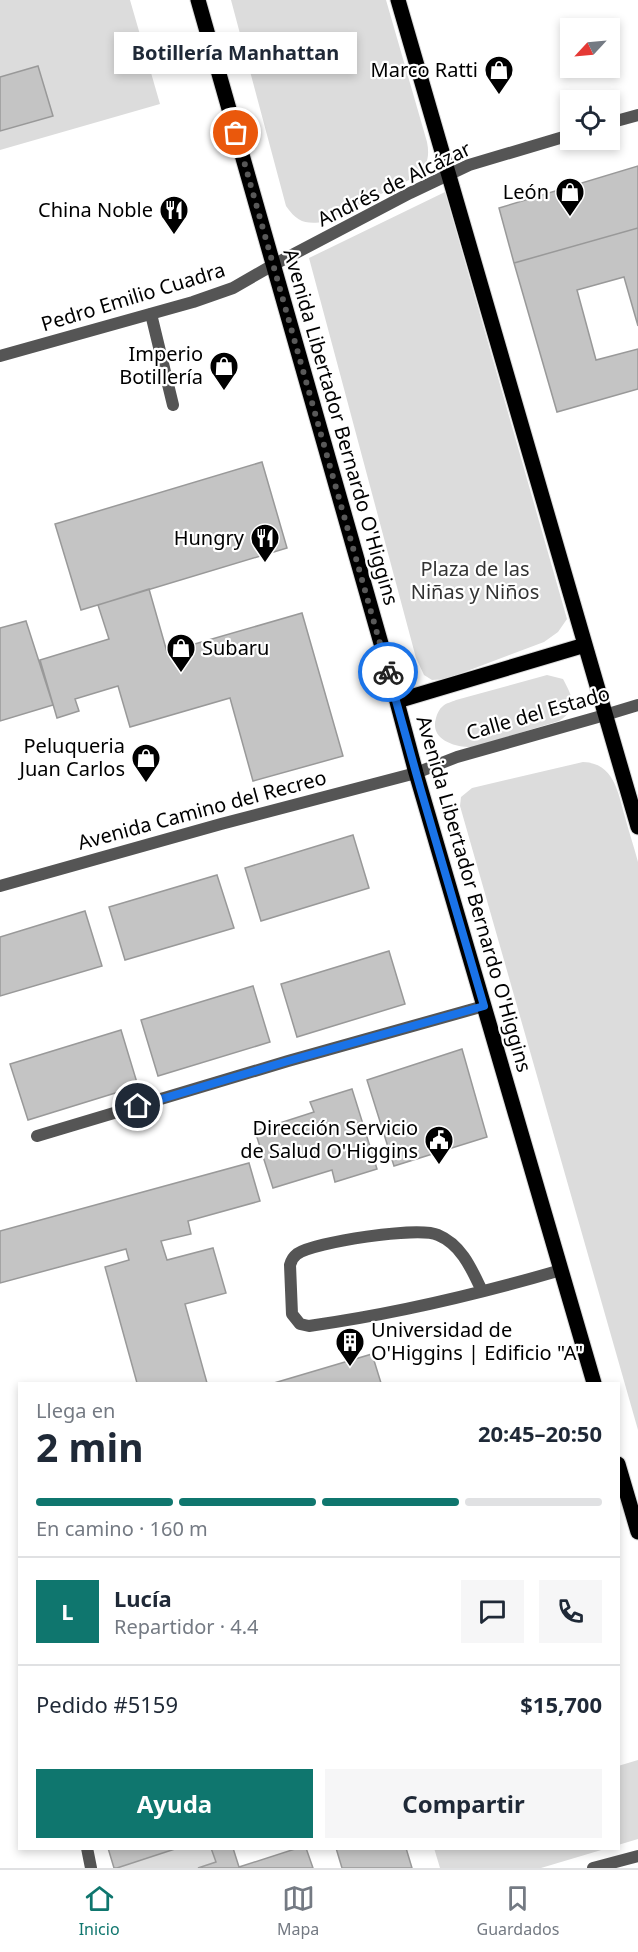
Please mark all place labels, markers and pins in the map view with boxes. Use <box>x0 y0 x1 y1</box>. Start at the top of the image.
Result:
callout: Botillería Manhattan <box>115 31 358 73</box>
shop icon: Marco Ratti <box>483 54 515 96</box>
place label: Marco Ratti <box>371 56 478 83</box>
pin <box>210 107 261 158</box>
shop icon: León <box>554 176 586 218</box>
place label: León <box>503 178 549 205</box>
restaurant icon: China Noble <box>158 194 190 236</box>
place label: China Noble <box>38 196 153 223</box>
place label: Imperio Botillería <box>119 340 203 390</box>
shop icon: Imperio Botillería <box>208 350 240 392</box>
restaurant icon: Hungry <box>249 522 281 564</box>
place label: Hungry <box>174 524 245 551</box>
shop icon: Subaru <box>165 632 197 674</box>
place label: Subaru <box>202 634 269 661</box>
place label: Peluqueria Juan Carlos <box>17 732 125 782</box>
shop icon: Peluqueria Juan Carlos <box>130 742 162 784</box>
pin <box>112 1080 163 1131</box>
place label: Dirección Servicio de Salud O'Higgins <box>240 1114 418 1164</box>
public building icon: Dirección Servicio de Salud O'Higgins <box>423 1124 455 1166</box>
place label: Universidad de O'Higgins | Edificio "A" <box>371 1316 583 1366</box>
building icon: Universidad de O'Higgins | Edificio "A" <box>334 1326 366 1368</box>

